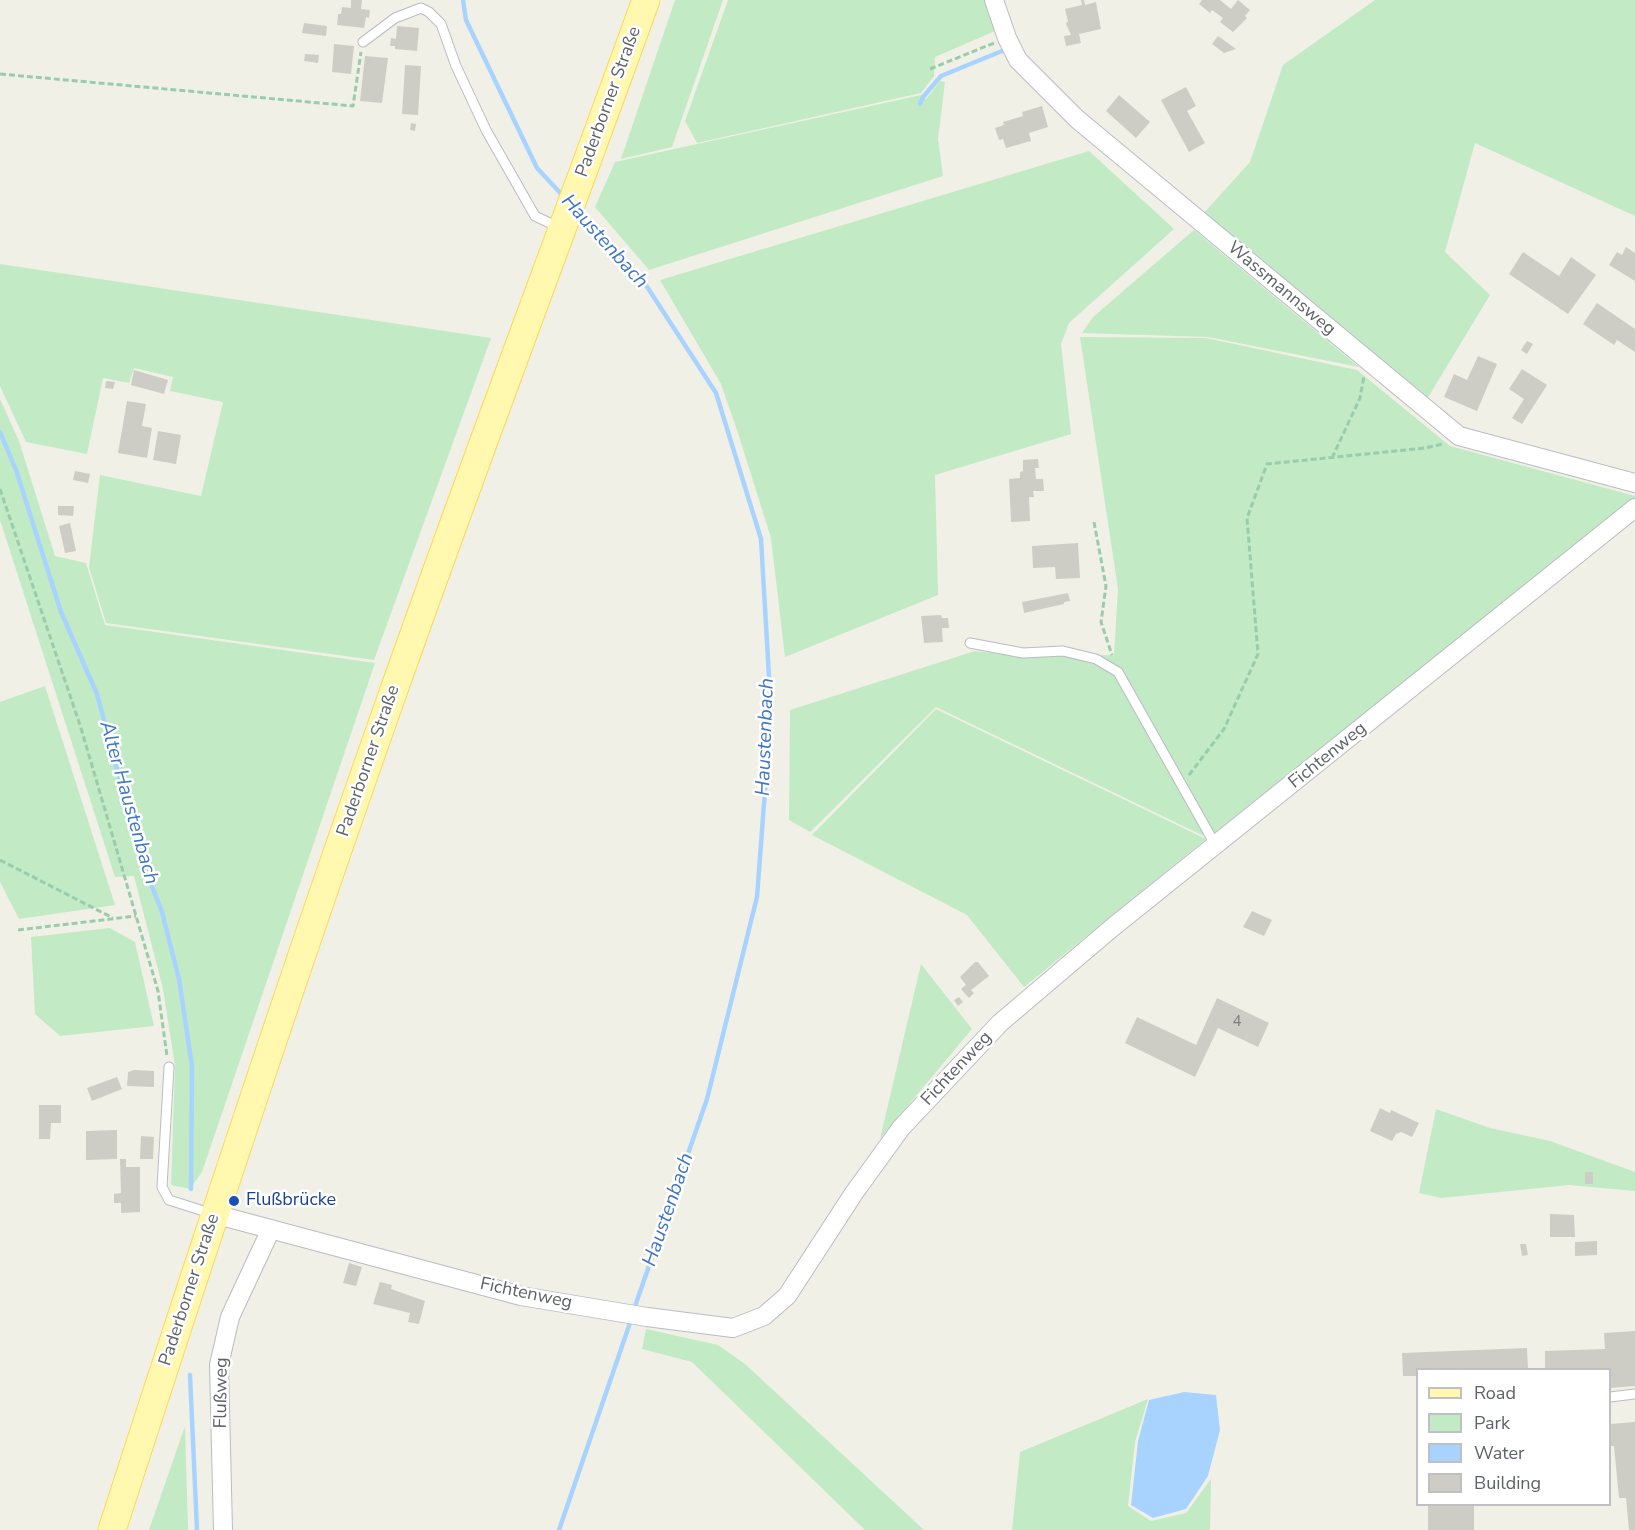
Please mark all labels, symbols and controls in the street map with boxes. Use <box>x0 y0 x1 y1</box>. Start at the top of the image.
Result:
street label: Paderborner Straße <box>572 24 646 180</box>
water label: Haustenbach <box>555 190 653 294</box>
street label: Wassmannsweg <box>1222 237 1340 341</box>
water label: Haustenbach <box>752 677 780 797</box>
street label: Paderborner Straße <box>333 682 405 840</box>
street label: Fichtenweg <box>1285 718 1371 794</box>
water label: Alter Haustenbach <box>93 719 163 887</box>
house number: 4 <box>1233 1013 1241 1031</box>
street label: Fichtenweg <box>917 1027 997 1111</box>
water label: Haustenbach <box>638 1150 700 1270</box>
place label: Flußbrücke <box>246 1190 336 1212</box>
marker: Flußbrücke <box>227 1194 241 1208</box>
street label: Paderborner Straße <box>155 1211 225 1369</box>
street label: Fichtenweg <box>478 1274 574 1314</box>
street label: Flußweg <box>211 1357 233 1429</box>
legend <box>1416 1368 1611 1506</box>
text: Road <box>1474 1381 1516 1405</box>
text: Park <box>1474 1411 1510 1435</box>
text: Water <box>1474 1441 1525 1465</box>
text: Building <box>1474 1471 1541 1495</box>

